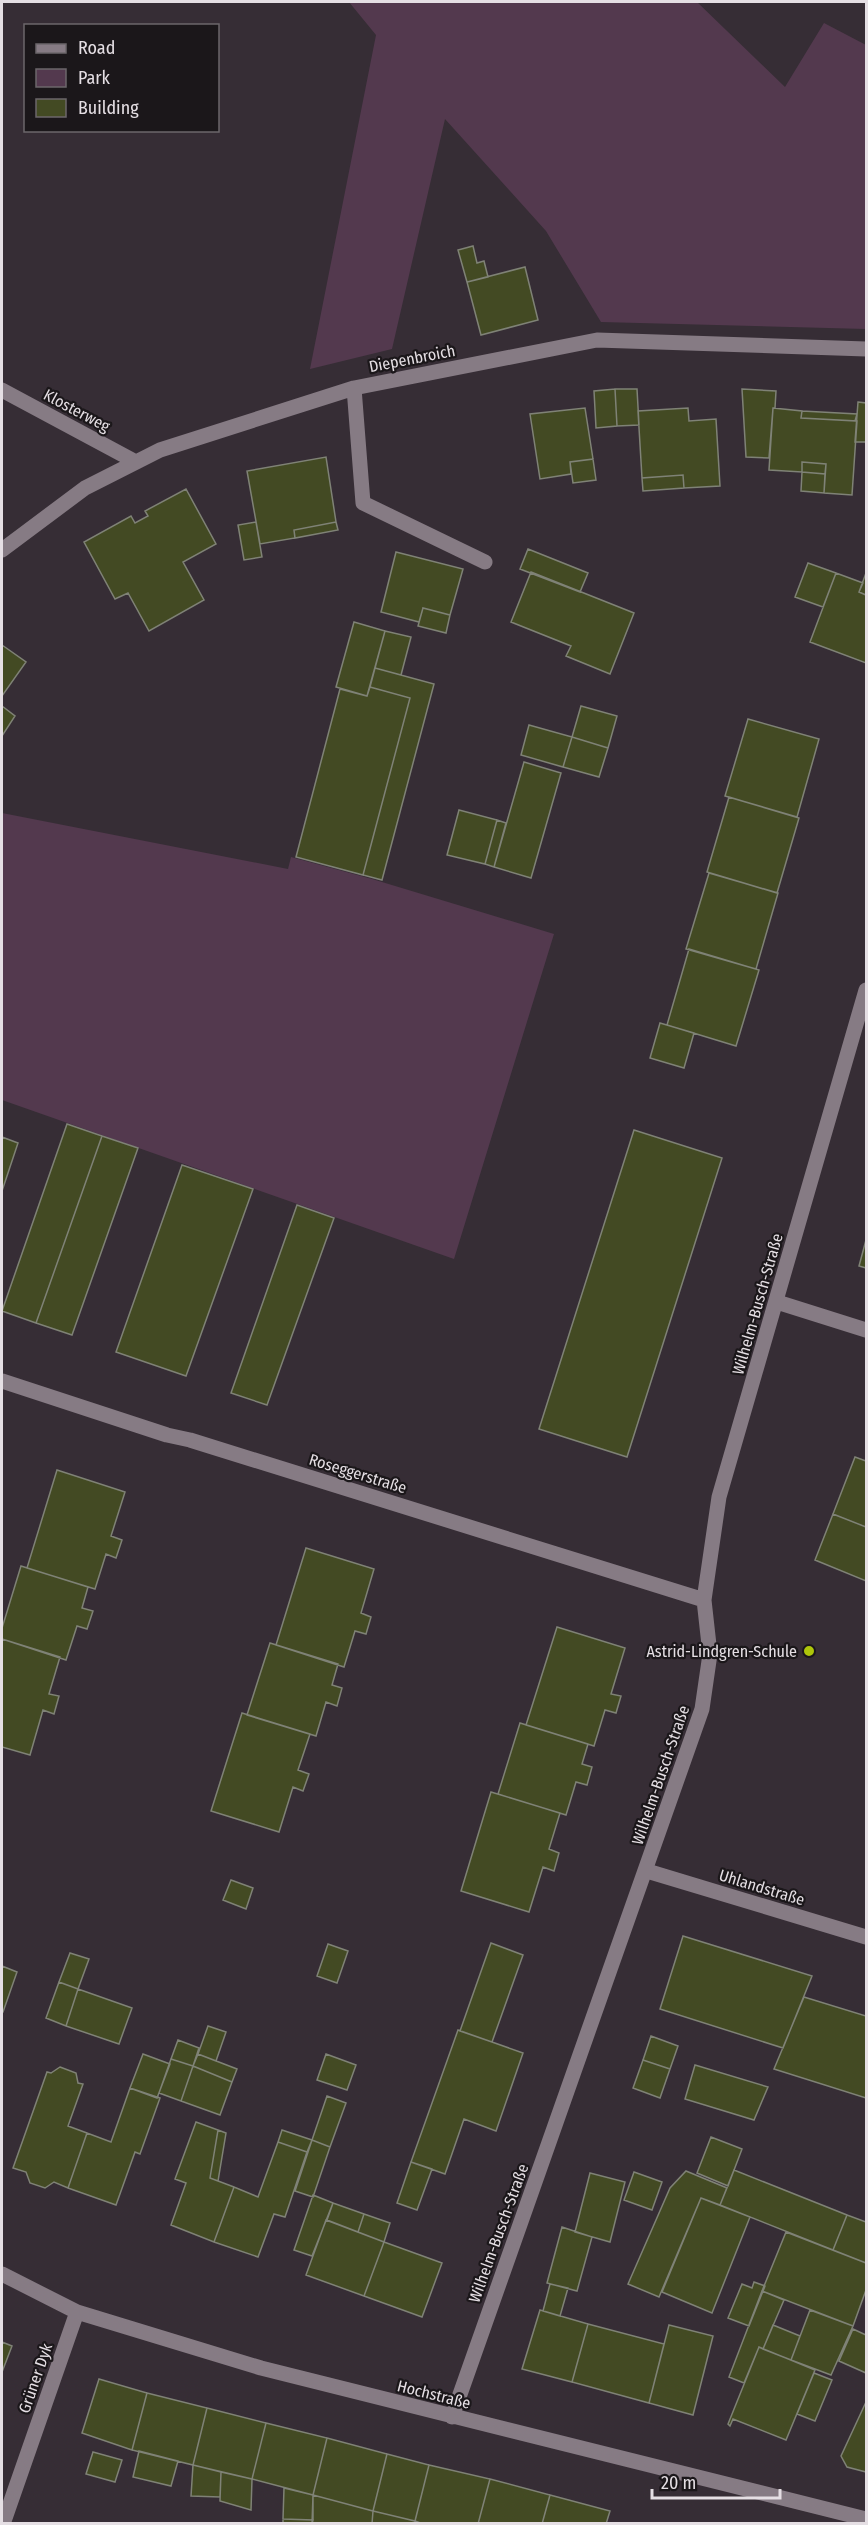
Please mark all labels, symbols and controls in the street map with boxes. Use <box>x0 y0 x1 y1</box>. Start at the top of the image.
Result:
legend <box>24 24 219 132</box>
text: Road <box>78 37 115 59</box>
text: Park <box>78 67 111 89</box>
text: Building <box>78 97 139 119</box>
street label: Diepenbroich <box>367 341 457 376</box>
street label: Klosterweg <box>40 385 114 436</box>
street label: Wilhelm-Busch-Straße <box>728 1231 787 1377</box>
street label: Roseggerstraße <box>307 1450 409 1497</box>
place label: Astrid-Lindgren-Schule <box>646 1642 797 1661</box>
marker: Astrid-Lindgren-Schule <box>802 1644 816 1658</box>
street label: Wilhelm-Busch-Straße <box>628 1703 693 1847</box>
street label: Uhlandstraße <box>717 1865 807 1909</box>
street label: Wilhelm-Busch-Straße <box>465 2161 532 2305</box>
street label: Grüner Dyk <box>15 2340 56 2416</box>
street label: Hochstraße <box>395 2376 473 2413</box>
scale bar <box>652 2462 780 2500</box>
text: 20 m <box>661 2472 696 2494</box>

